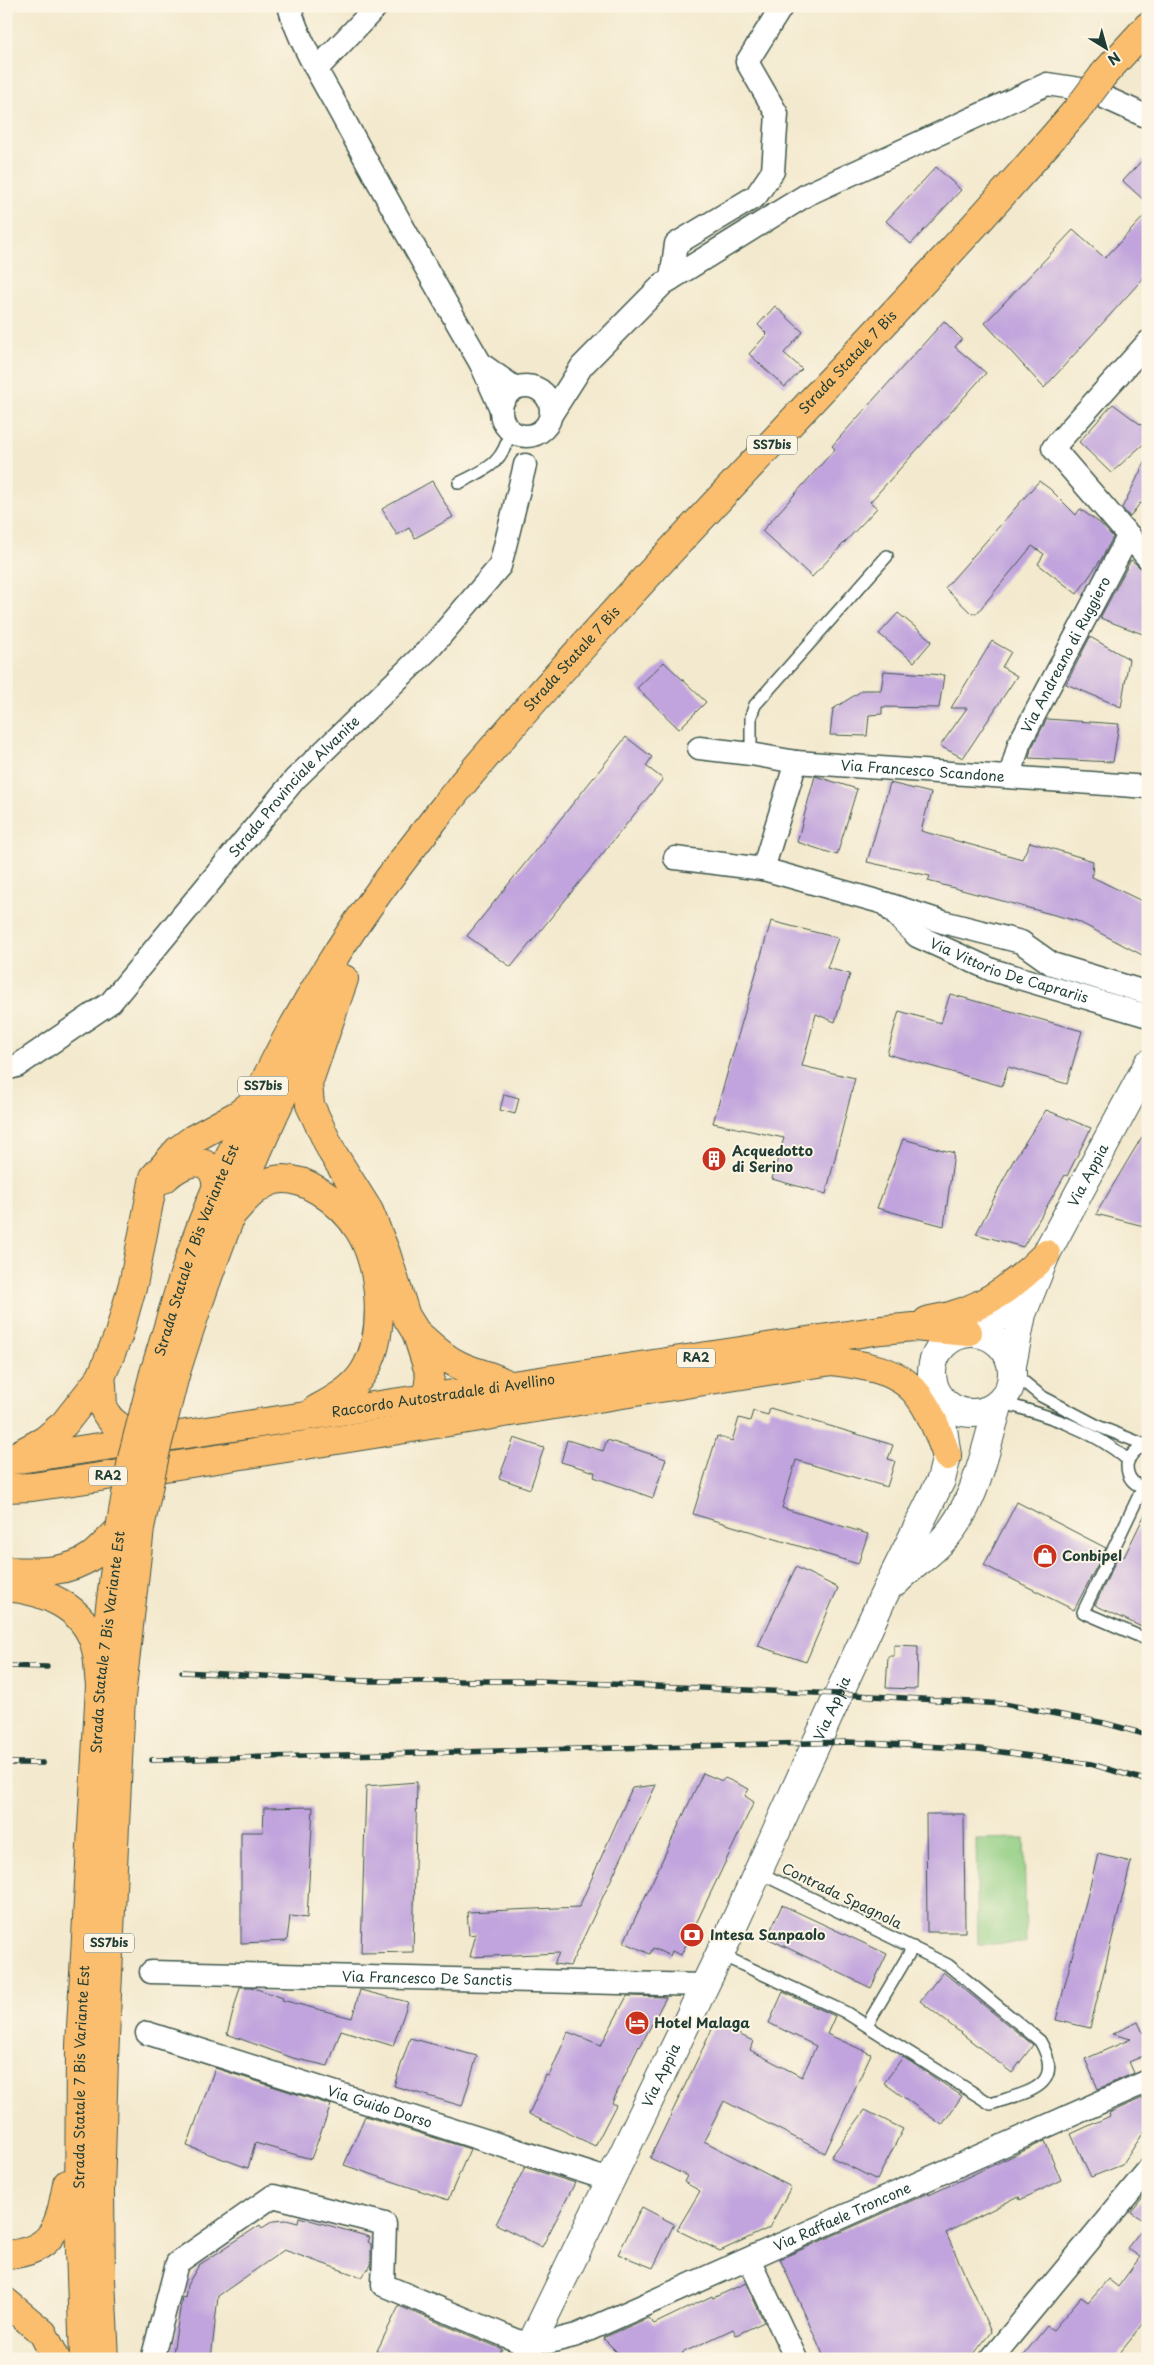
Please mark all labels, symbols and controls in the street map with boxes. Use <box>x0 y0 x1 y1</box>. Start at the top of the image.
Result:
north arrow <box>1082 22 1132 72</box>
text: N <box>1103 47 1125 71</box>
street label: Strada Statale 7 Bis <box>793 306 901 419</box>
road number: SS7bis <box>747 436 797 454</box>
street label: Via Andreano di Ruggiero <box>1016 572 1115 736</box>
street label: Strada Statale 7 Bis <box>518 601 624 716</box>
street label: Strada Provinciale Alvanite <box>224 711 364 862</box>
street label: Via Francesco Scandone <box>840 754 1006 787</box>
street label: Via Vittorio De Caprariis <box>927 932 1091 1008</box>
road number: SS7bis <box>238 1076 288 1096</box>
place label: Acquedotto di Serino <box>732 1140 813 1177</box>
street label: Via Appia <box>1062 1140 1113 1210</box>
street label: Strada Statale 7 Bis Variante Est <box>149 1141 244 1359</box>
building icon: Acquedotto di Serino <box>701 1146 727 1172</box>
road number: RA2 <box>677 1349 715 1368</box>
street label: Raccordo Autostradale di Avellino <box>330 1368 556 1422</box>
road number: RA2 <box>89 1466 127 1485</box>
street label: Strada Statale 7 Bis Variante Est <box>85 1529 130 1754</box>
shop icon: Conbipel <box>1032 1543 1058 1569</box>
place label: Conbipel <box>1062 1545 1122 1566</box>
street label: Via Appia <box>808 1672 856 1744</box>
street label: Contrada Spagnola <box>779 1857 906 1934</box>
bank icon: Intesa Sanpaolo <box>679 1922 705 1948</box>
place label: Intesa Sanpaolo <box>710 1924 825 1945</box>
road number: SS7bis <box>84 1934 134 1952</box>
street label: Strada Statale 7 Bis Variante Est <box>68 1965 94 2189</box>
street label: Via Francesco De Sanctis <box>342 1965 512 1990</box>
hotel icon: Hotel Malaga <box>624 2010 650 2036</box>
place label: Hotel Malaga <box>654 2012 750 2033</box>
street label: Via Appia <box>636 2039 685 2111</box>
street label: Via Guido Dorso <box>324 2080 435 2133</box>
street label: Via Raffaele Troncone <box>770 2177 914 2256</box>

